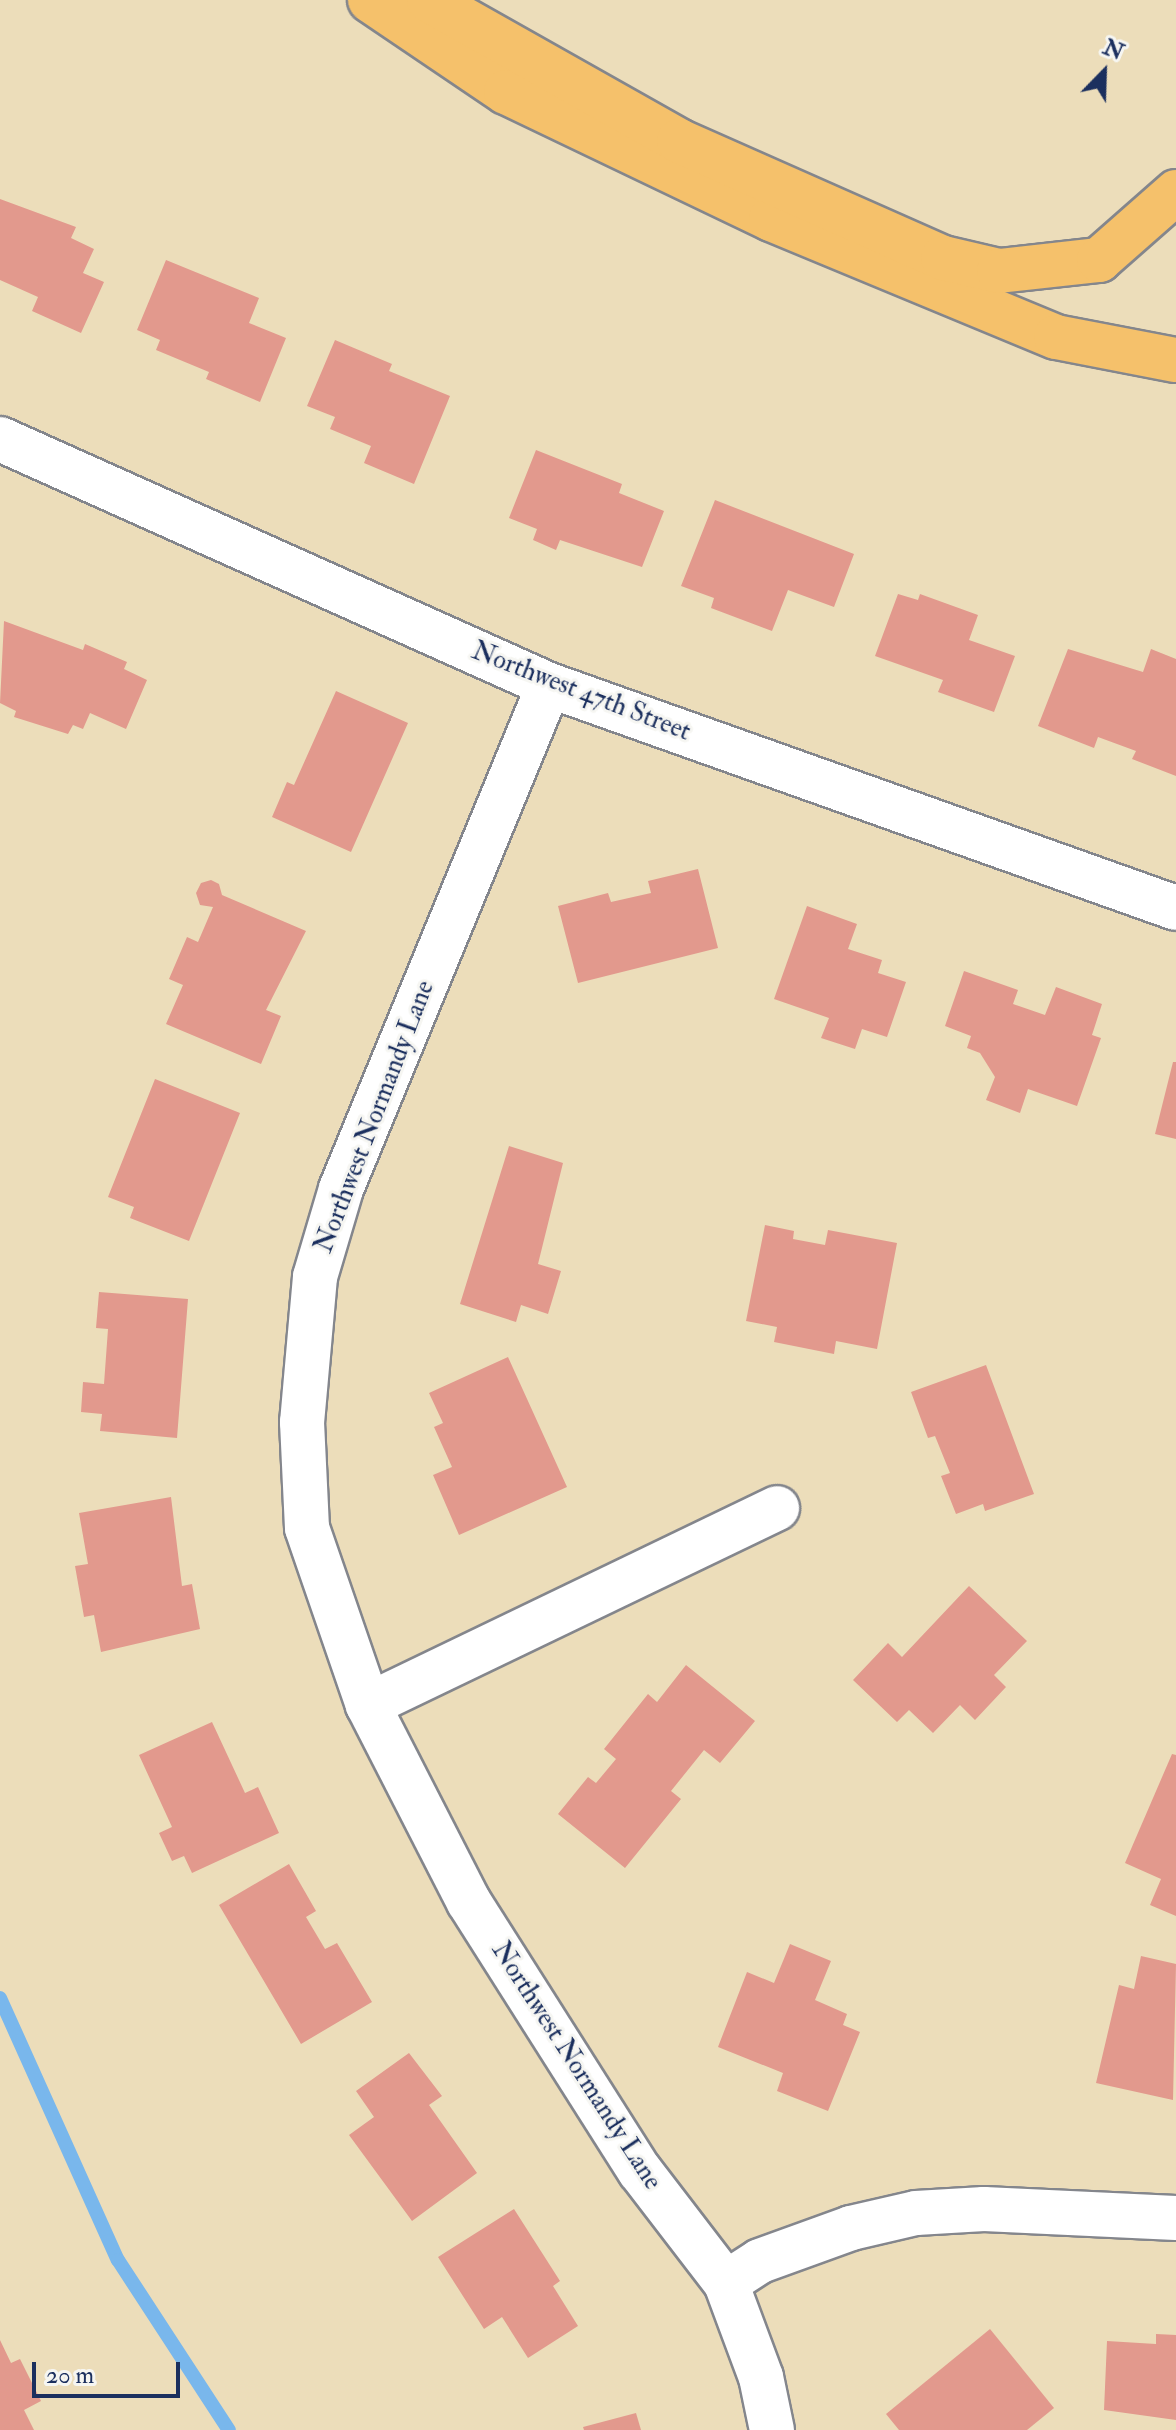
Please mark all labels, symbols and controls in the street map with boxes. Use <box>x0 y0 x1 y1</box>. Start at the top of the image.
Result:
north arrow <box>1064 32 1144 112</box>
text: N <box>1099 33 1128 67</box>
street label: Northwest 47th Street <box>467 636 695 748</box>
street label: Northwest Normandy Lane <box>309 977 441 1257</box>
street label: Northwest Normandy Lane <box>484 1936 668 2196</box>
scale bar <box>36 2346 184 2396</box>
text: 20 m <box>46 2360 94 2391</box>

